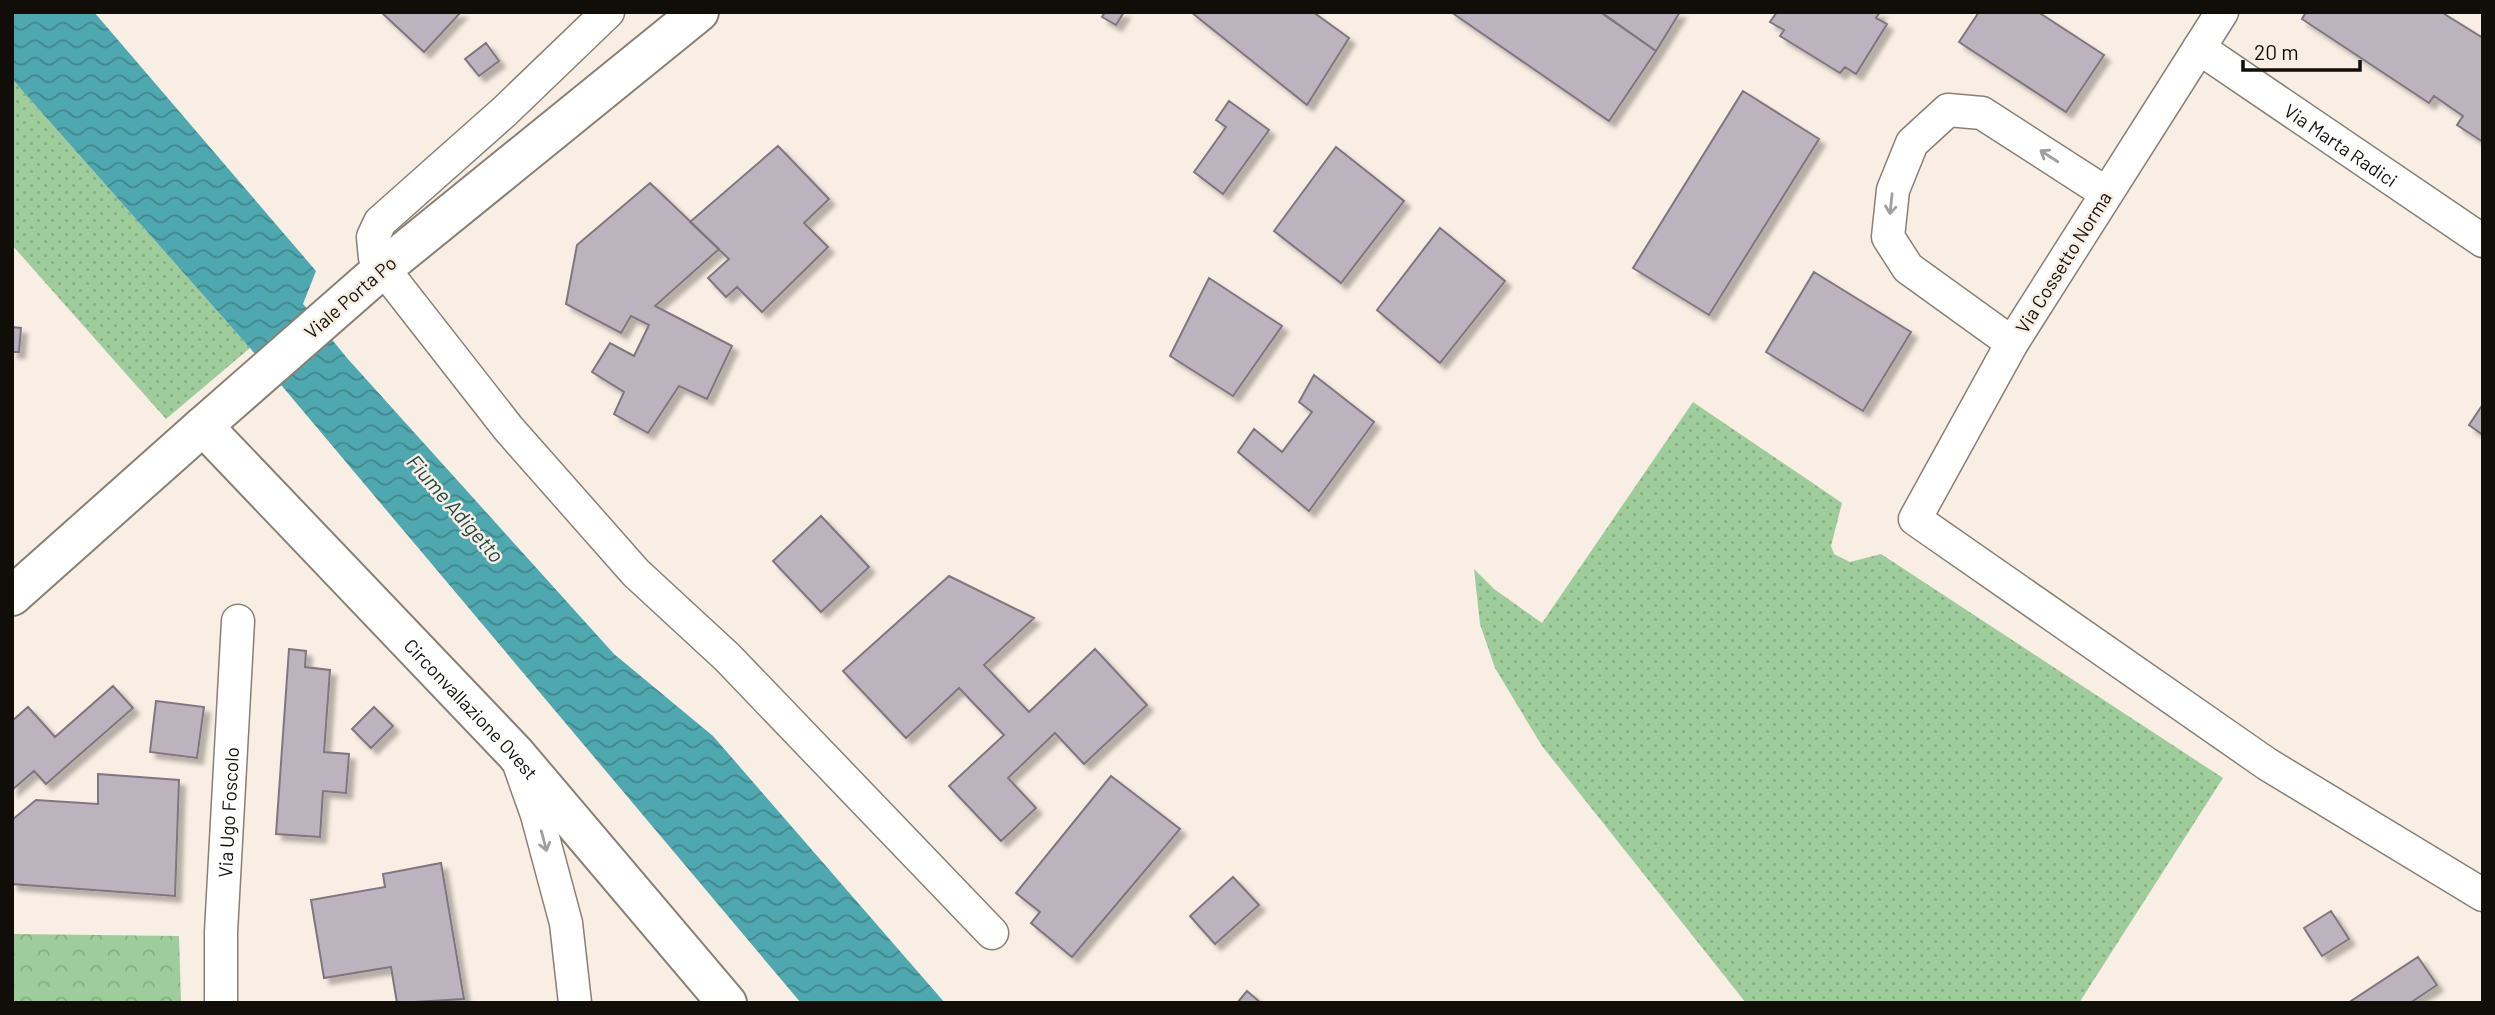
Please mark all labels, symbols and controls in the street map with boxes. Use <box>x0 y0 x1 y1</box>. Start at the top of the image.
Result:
scale bar <box>2243 28 2360 72</box>
text: 20 m <box>2254 39 2299 64</box>
street label: Via Marta Radici <box>2280 98 2402 191</box>
one-way arrow <box>2039 149 2059 163</box>
street label: Via Cossetto Norma <box>2010 187 2116 337</box>
one-way arrow <box>1884 193 1897 215</box>
street label: Viale Porta Po <box>299 251 401 343</box>
water label: Fiume Adigetto <box>402 449 510 567</box>
street label: Circonvallazione Ovest <box>400 633 543 784</box>
street label: Via Ugo Foscolo <box>212 746 243 878</box>
one-way arrow <box>538 829 551 852</box>

